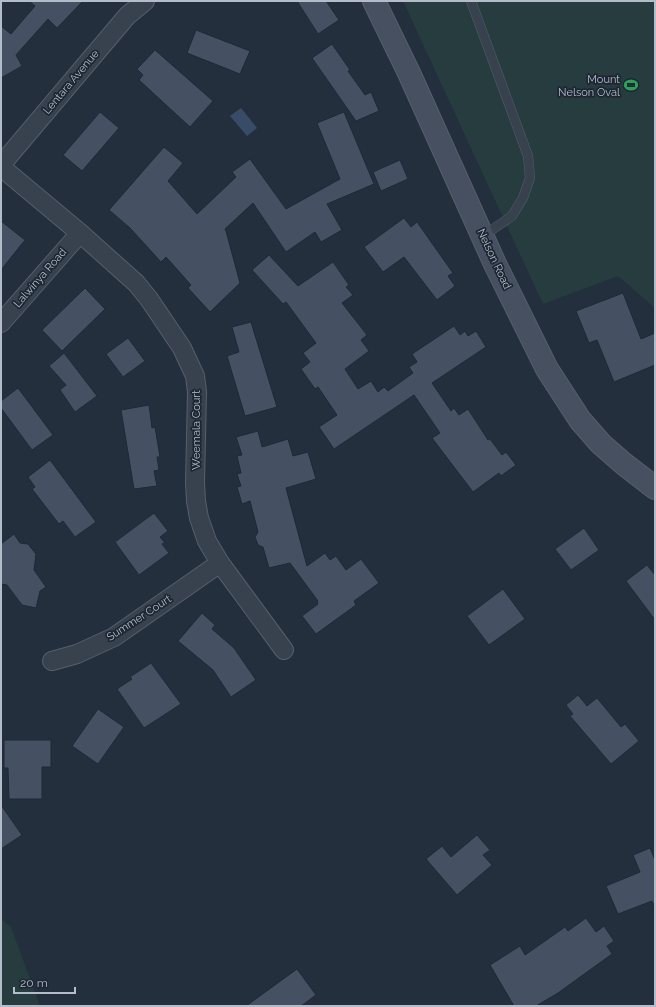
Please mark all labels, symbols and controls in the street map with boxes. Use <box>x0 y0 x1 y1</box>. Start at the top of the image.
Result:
street label: Lentara Avenue <box>40 47 102 117</box>
place label: Mount Nelson Oval <box>558 73 620 99</box>
sports icon: Mount Nelson Oval <box>623 77 639 93</box>
street label: Nelson Road <box>474 227 514 291</box>
street label: Lalwinya Road <box>11 246 69 310</box>
street label: Weemala Court <box>190 390 203 470</box>
street label: Summer Court <box>104 592 174 644</box>
scale bar <box>14 969 75 995</box>
text: 20 m <box>20 976 48 990</box>

